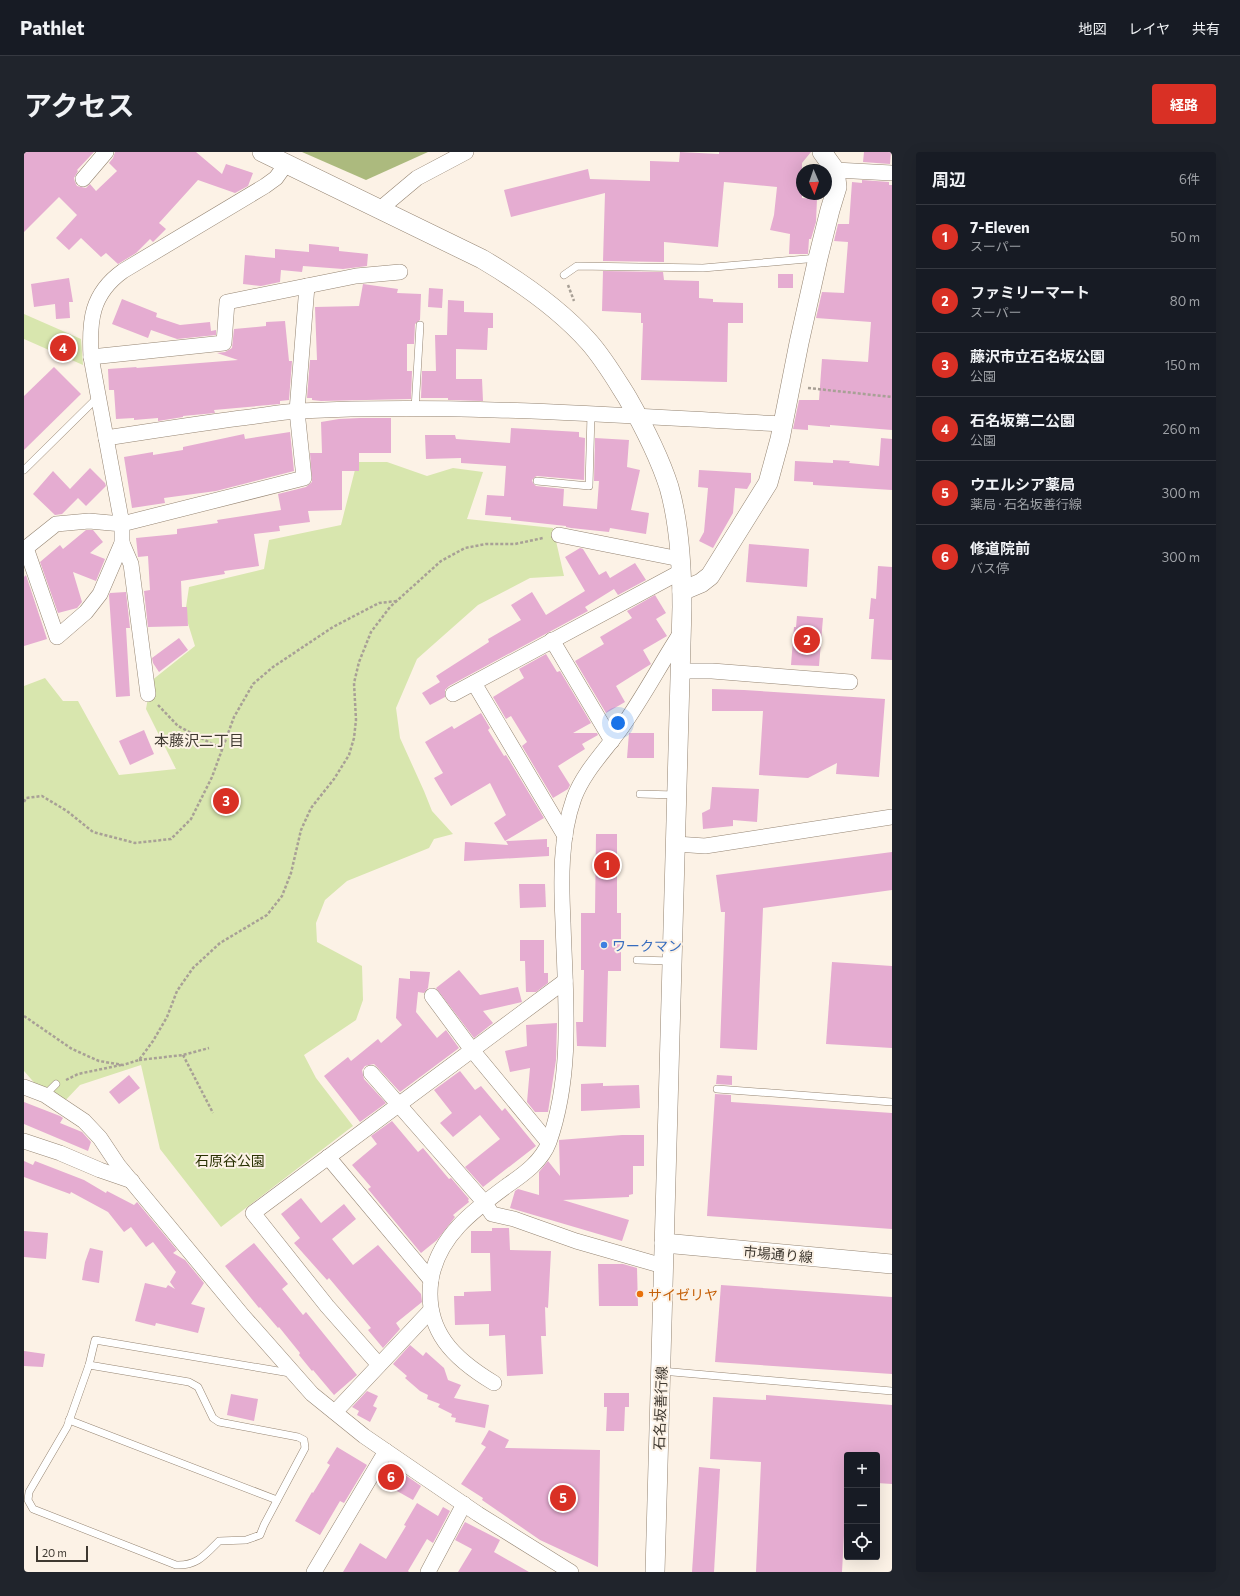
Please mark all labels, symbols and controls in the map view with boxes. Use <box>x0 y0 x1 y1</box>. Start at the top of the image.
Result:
text: Pathlet <box>20 16 85 39</box>
text: 地図 <box>1078 20 1106 37</box>
text: レイヤ <box>1128 20 1170 37</box>
text: 共有 <box>1192 20 1220 37</box>
button: 経路 <box>1152 84 1216 124</box>
text: アクセス <box>24 88 135 122</box>
north arrow <box>796 164 832 200</box>
text: 周辺 <box>932 169 966 190</box>
text: 6件 <box>1179 171 1200 187</box>
text: 7-Eleven <box>970 218 1030 236</box>
text: 1 <box>942 229 948 245</box>
text: 50 m <box>1170 229 1200 245</box>
text: スーパー <box>970 238 1022 254</box>
text: ファミリーマート <box>970 283 1090 301</box>
text: 2 <box>941 293 949 309</box>
text: 80 m <box>1170 293 1200 309</box>
text: スーパー <box>970 304 1022 320</box>
pin: 4 <box>50 333 76 363</box>
text: 藤沢市立石名坂公園 <box>970 347 1105 365</box>
text: 3 <box>941 357 949 373</box>
text: 150 m <box>1165 357 1200 373</box>
text: 公園 <box>970 368 996 384</box>
text: 石名坂第二公園 <box>970 411 1075 429</box>
text: 4 <box>941 421 949 437</box>
text: 260 m <box>1163 421 1200 437</box>
text: 公園 <box>970 432 996 448</box>
text: ウエルシア薬局 <box>970 475 1075 493</box>
text: 5 <box>941 485 949 501</box>
text: 300 m <box>1162 485 1200 501</box>
text: 薬局 · 石名坂善行線 <box>970 496 1082 512</box>
text: 修道院前 <box>970 539 1030 557</box>
text: 6 <box>941 549 949 565</box>
text: 300 m <box>1162 549 1200 565</box>
text: バス停 <box>970 560 1009 576</box>
pin: 2 <box>794 625 820 655</box>
your location <box>608 713 628 733</box>
district label: 本藤沢二丁目 <box>154 731 244 749</box>
pin: 3 <box>213 786 239 816</box>
pin: 1 <box>594 850 620 880</box>
place label: ワークマン <box>612 937 682 954</box>
marker: ワークマン <box>599 940 609 950</box>
park label: 石原谷公園 <box>195 1152 265 1169</box>
street label: 市場通り線 <box>742 1242 814 1266</box>
place label: サイゼリヤ <box>648 1286 718 1303</box>
marker: サイゼリヤ <box>635 1289 645 1299</box>
street label: 石名坂善行線 <box>650 1366 670 1450</box>
map controls <box>844 1452 880 1560</box>
button: + <box>844 1452 880 1488</box>
pin: 6 <box>378 1462 404 1492</box>
pin: 5 <box>550 1483 576 1513</box>
button: − <box>844 1488 880 1524</box>
button: locate <box>844 1524 880 1560</box>
scale bar <box>36 1544 88 1563</box>
text: 20 m <box>42 1546 67 1559</box>

